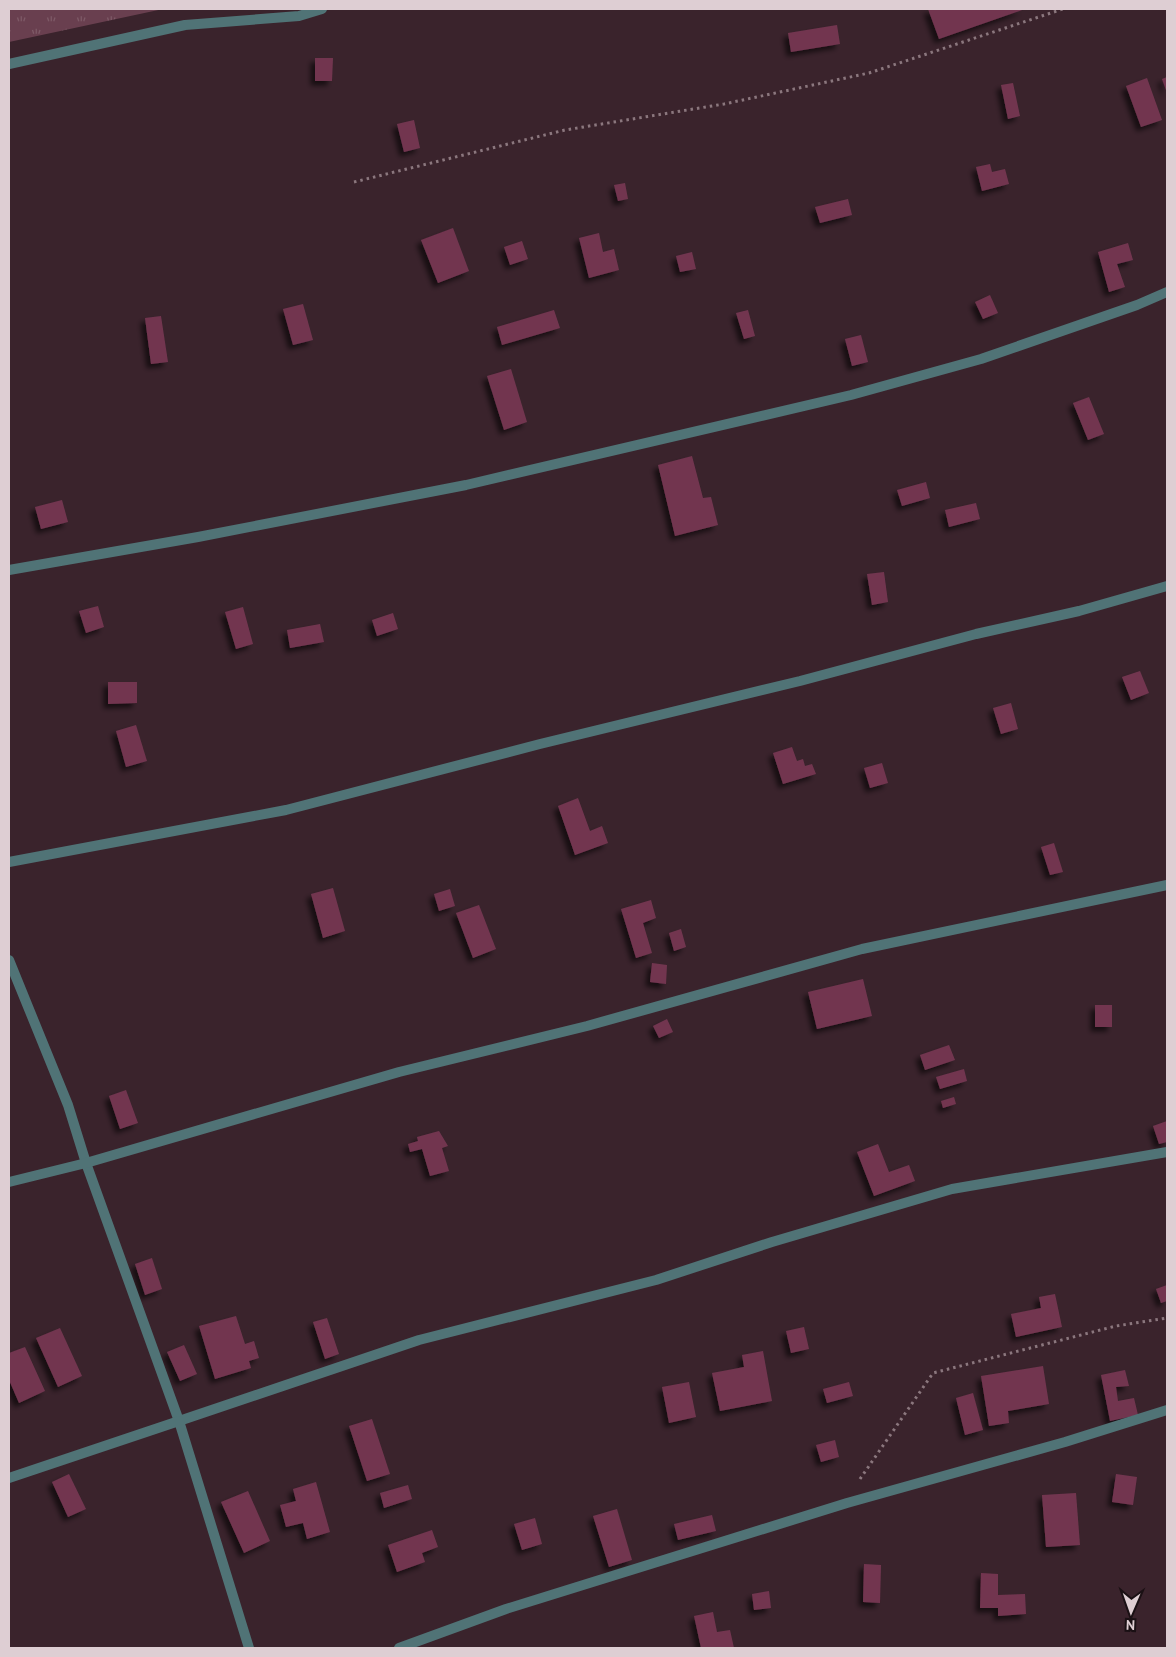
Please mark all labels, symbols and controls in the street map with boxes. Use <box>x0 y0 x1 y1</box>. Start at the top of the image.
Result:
north arrow <box>1106 1587 1156 1637</box>
text: N <box>1126 1616 1135 1634</box>

